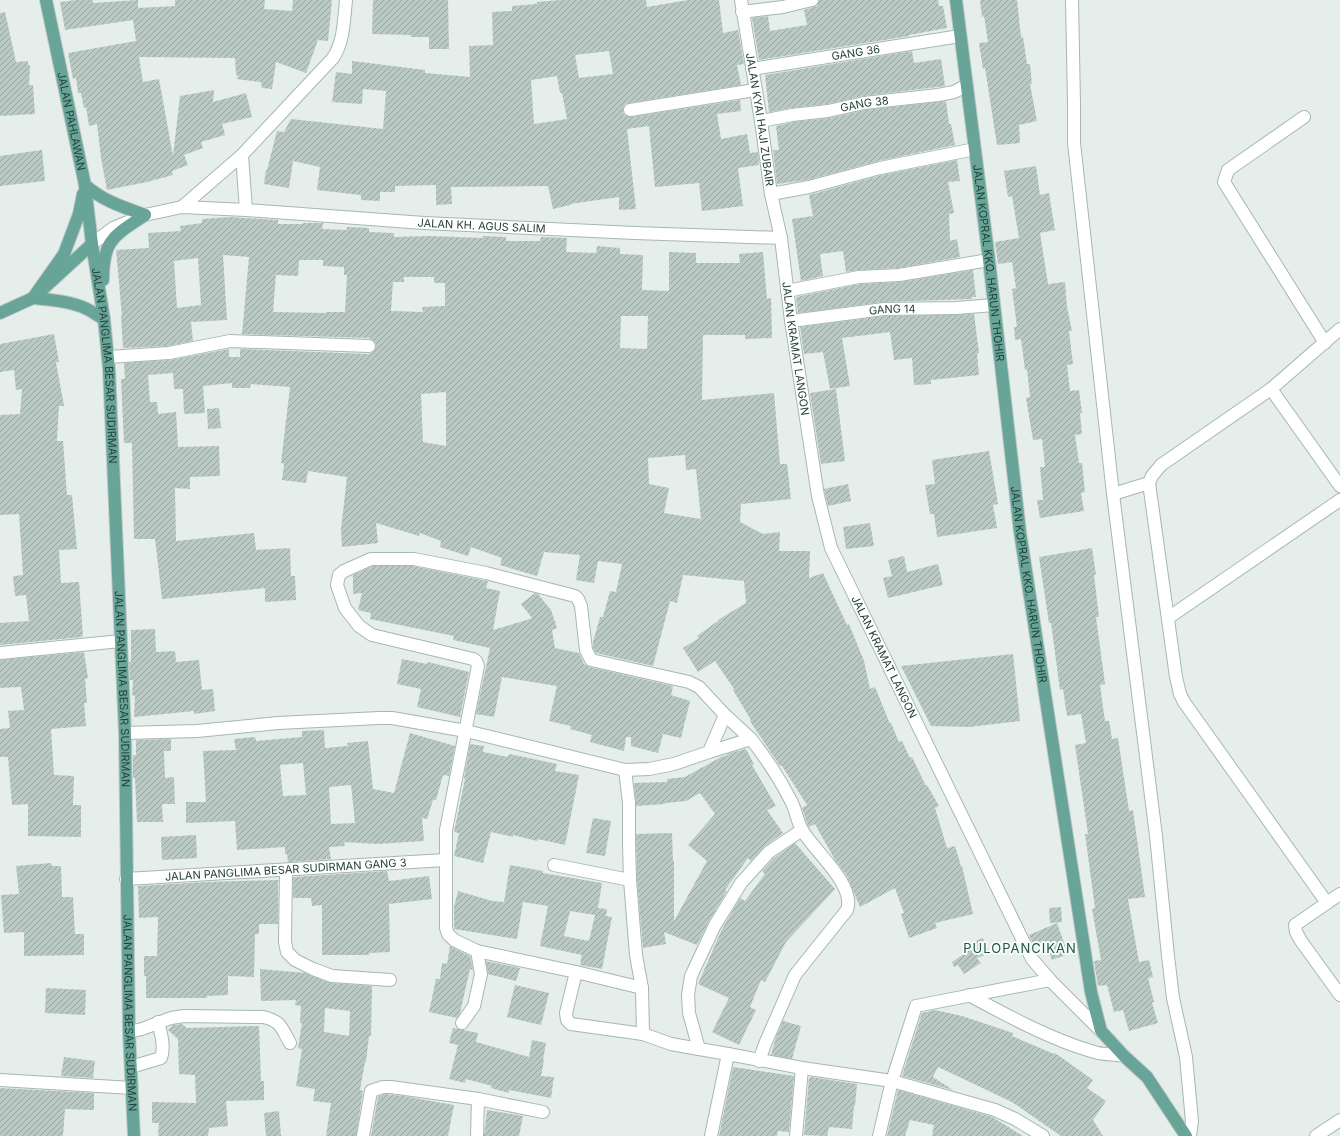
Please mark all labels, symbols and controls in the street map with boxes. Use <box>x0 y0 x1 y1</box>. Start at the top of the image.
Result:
street label: GANG 36 <box>831 42 881 63</box>
street label: JALAN KYAI HAJI ZUBAIR <box>743 52 777 187</box>
street label: JALAN PAHLAWAN <box>54 71 89 172</box>
street label: GANG 38 <box>839 93 890 115</box>
street label: JALAN KOPRAL KKO. HARUN THOHIR <box>970 164 1008 362</box>
street label: JALAN KH. AGUS SALIM <box>417 216 546 236</box>
street label: JALAN PANGLIMA BESAR SUDIRMAN <box>89 267 120 464</box>
street label: JALAN KRAMAT LANGON <box>779 281 812 416</box>
street label: GANG 14 <box>868 302 916 318</box>
street label: JALAN KOPRAL KKO. HARUN THOHIR <box>1008 485 1050 684</box>
street label: JALAN PANGLIMA BESAR SUDIRMAN <box>112 590 133 787</box>
street label: JALAN KRAMAT LANGON <box>848 593 920 721</box>
street label: JALAN PANGLIMA BESAR SUDIRMAN GANG 3 <box>165 855 407 884</box>
street label: JALAN PANGLIMA BESAR SUDIRMAN <box>120 914 140 1112</box>
district label: PULOPANCIKAN <box>963 940 1077 956</box>

